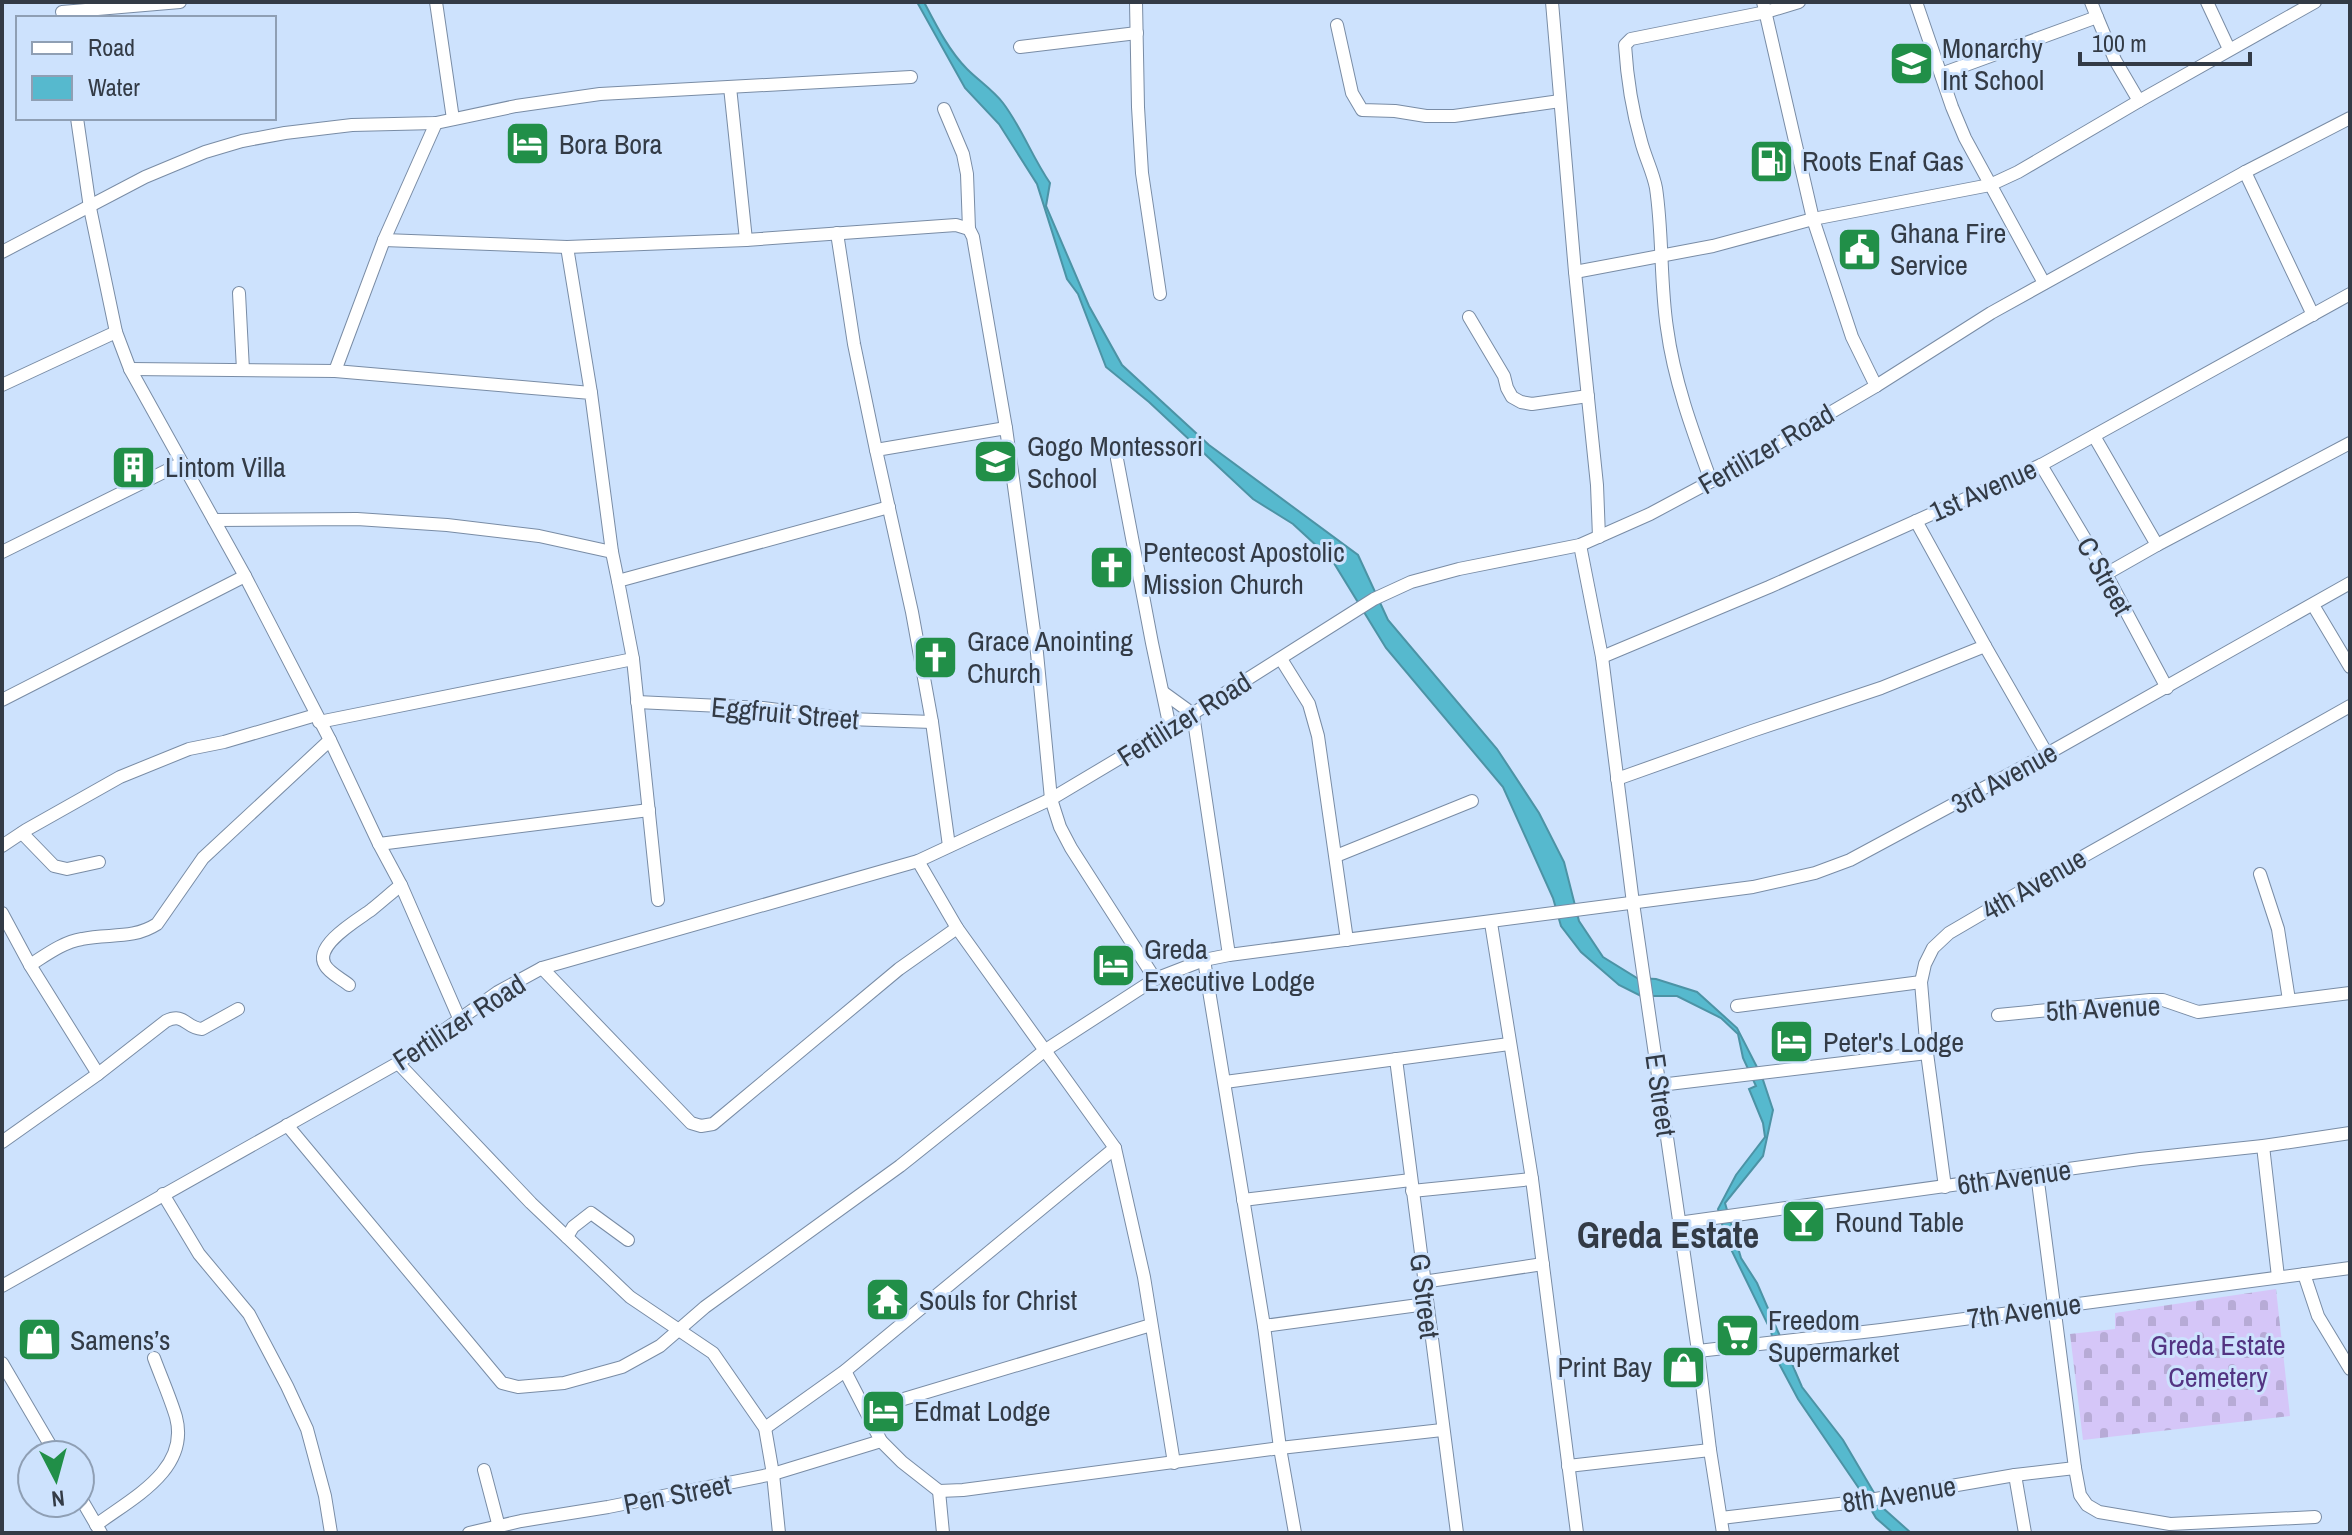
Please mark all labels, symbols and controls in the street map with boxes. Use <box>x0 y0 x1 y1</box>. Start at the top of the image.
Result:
legend <box>16 16 276 120</box>
scale bar <box>2080 16 2250 66</box>
text: 100 m <box>2092 27 2147 59</box>
place label: Monarchy Int School <box>1942 29 2044 99</box>
text: Road <box>88 31 135 63</box>
school or university icon: Monarchy Int School <box>1887 40 1935 88</box>
text: Water <box>88 71 140 103</box>
hotel icon: Bora Bora <box>504 120 552 168</box>
place label: Bora Bora <box>559 125 663 163</box>
fuel station icon: Roots Enaf Gas <box>1747 137 1795 185</box>
place label: Roots Enaf Gas <box>1802 142 1964 180</box>
place label: Ghana Fire Service <box>1890 214 2006 284</box>
public building icon: Ghana Fire Service <box>1835 225 1883 273</box>
street label: Fertilizer Road <box>1691 395 1841 503</box>
place label: Gogo Montessori School <box>1027 427 1203 497</box>
school or university icon: Gogo Montessori School <box>972 438 1020 486</box>
building icon: Lintom Villa <box>110 443 158 491</box>
place label: Lintom Villa <box>165 448 286 486</box>
street label: 1st Avenue <box>1924 450 2042 530</box>
street label: C Street <box>2068 530 2142 622</box>
place label: Pentecost Apostolic Mission Church <box>1143 533 1345 603</box>
church icon: Pentecost Apostolic Mission Church <box>1088 544 1136 592</box>
place label: Grace Anointing Church <box>967 622 1133 692</box>
church icon: Grace Anointing Church <box>912 633 960 681</box>
street label: Fertilizer Road <box>1110 663 1258 775</box>
street label: Eggfruit Street <box>710 688 860 738</box>
street label: 3rd Avenue <box>1944 733 2064 823</box>
street label: 4th Avenue <box>1975 839 2093 929</box>
place label: Greda Executive Lodge <box>1144 930 1315 1000</box>
hotel icon: Greda Executive Lodge <box>1089 941 1137 989</box>
street label: Fertilizer Road <box>385 965 533 1079</box>
street label: 5th Avenue <box>2045 986 2161 1030</box>
hotel icon: Peter's Lodge <box>1768 1018 1816 1066</box>
place label: Peter's Lodge <box>1823 1023 1964 1061</box>
street label: E Street <box>1636 1051 1686 1139</box>
street label: 6th Avenue <box>1955 1150 2073 1204</box>
bar icon: Round Table <box>1780 1198 1828 1246</box>
place label: Round Table <box>1835 1203 1964 1241</box>
district label: Greda Estate <box>1577 1211 1759 1259</box>
street label: G Street <box>1401 1251 1449 1341</box>
temple icon: Souls for Christ <box>864 1276 912 1324</box>
place label: Souls for Christ <box>919 1281 1077 1319</box>
street label: 7th Avenue <box>1965 1284 2083 1338</box>
place label: Freedom Supermarket <box>1768 1301 1899 1371</box>
supermarket icon: Freedom Supermarket <box>1713 1312 1761 1360</box>
shop icon: Samens’s <box>15 1316 63 1364</box>
place label: Samens’s <box>70 1321 170 1359</box>
park label: Greda Estate Cemetery <box>2150 1326 2286 1396</box>
shop icon: Print Bay <box>1659 1343 1707 1391</box>
place label: Print Bay <box>1558 1348 1653 1386</box>
hotel icon: Edmat Lodge <box>859 1387 907 1435</box>
place label: Edmat Lodge <box>914 1392 1051 1430</box>
north arrow <box>16 1439 96 1519</box>
street label: Pen Street <box>620 1465 734 1523</box>
street label: 8th Avenue <box>1839 1466 1959 1522</box>
text: N <box>50 1483 66 1514</box>

